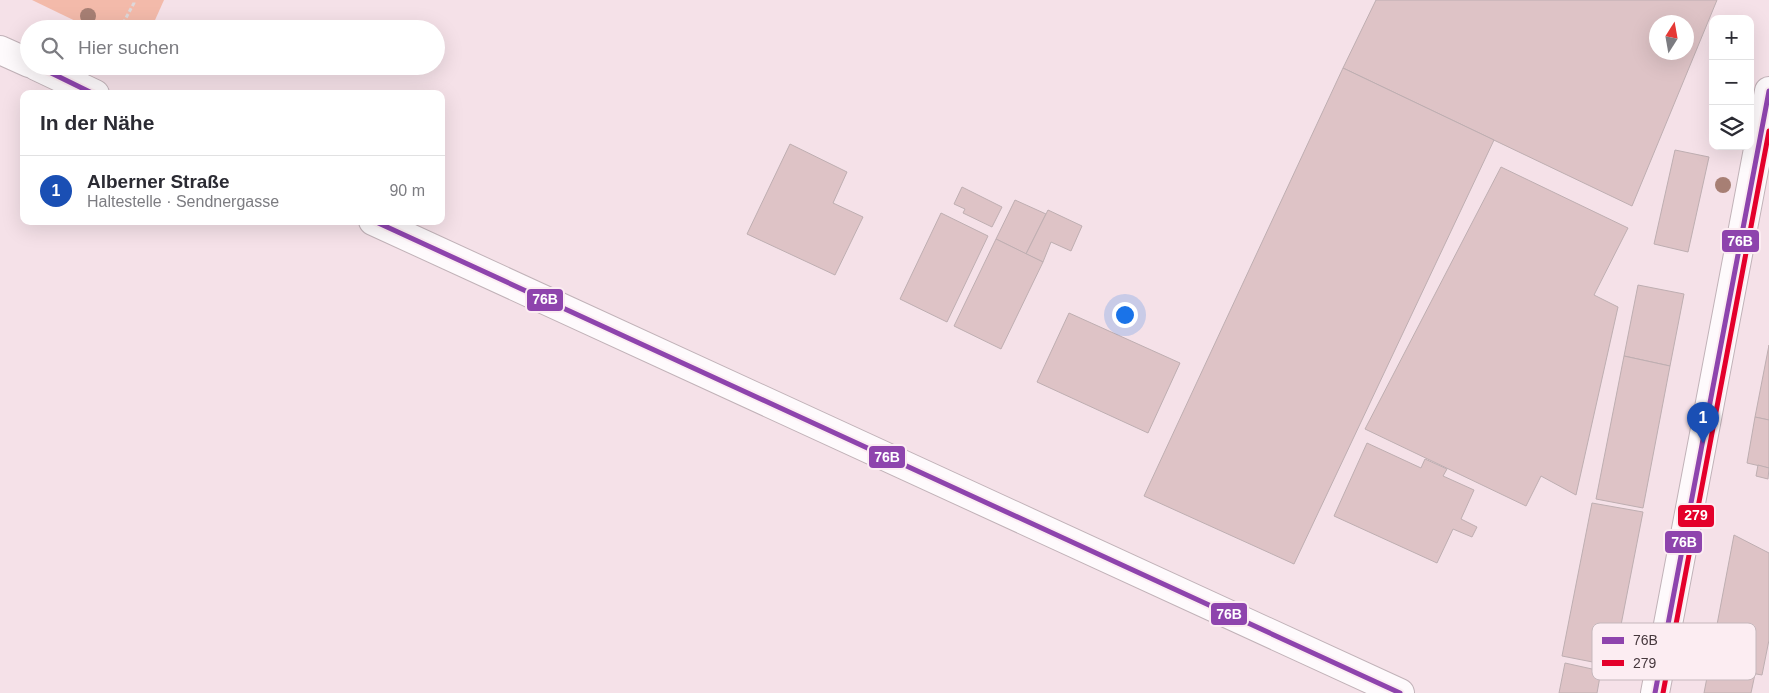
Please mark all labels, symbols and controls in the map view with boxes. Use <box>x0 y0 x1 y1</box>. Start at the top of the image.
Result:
north arrow <box>1649 15 1694 60</box>
map controls <box>1709 15 1754 150</box>
button: + <box>1709 15 1754 60</box>
search box <box>20 20 445 75</box>
icon: search <box>38 34 66 62</box>
text: Hier suchen <box>78 37 179 58</box>
button: − <box>1709 60 1754 105</box>
button: layers <box>1709 105 1754 150</box>
text: In der Nähe <box>40 111 154 134</box>
text: Alberner Straße <box>87 171 230 192</box>
text: 1 <box>52 182 60 199</box>
text: 90 m <box>389 182 425 199</box>
text: Haltestelle · Sendnergasse <box>87 193 279 210</box>
line badge: 76B <box>1721 229 1760 253</box>
text: 76B <box>1727 233 1753 249</box>
line badge: 76B <box>526 288 564 312</box>
text: 76B <box>532 291 558 307</box>
your location <box>1112 302 1138 328</box>
pin: 1 <box>1687 402 1719 443</box>
line badge: 76B <box>868 445 906 469</box>
text: 76B <box>874 449 900 465</box>
line badge: 279 <box>1677 504 1715 528</box>
text: 279 <box>1684 507 1708 523</box>
line badge: 76B <box>1664 530 1703 554</box>
text: 76B <box>1671 534 1697 550</box>
line badge: 76B <box>1210 602 1248 626</box>
text: 76B <box>1216 606 1242 622</box>
legend <box>1592 623 1756 680</box>
text: 76B <box>1633 632 1658 648</box>
text: 279 <box>1633 655 1657 671</box>

